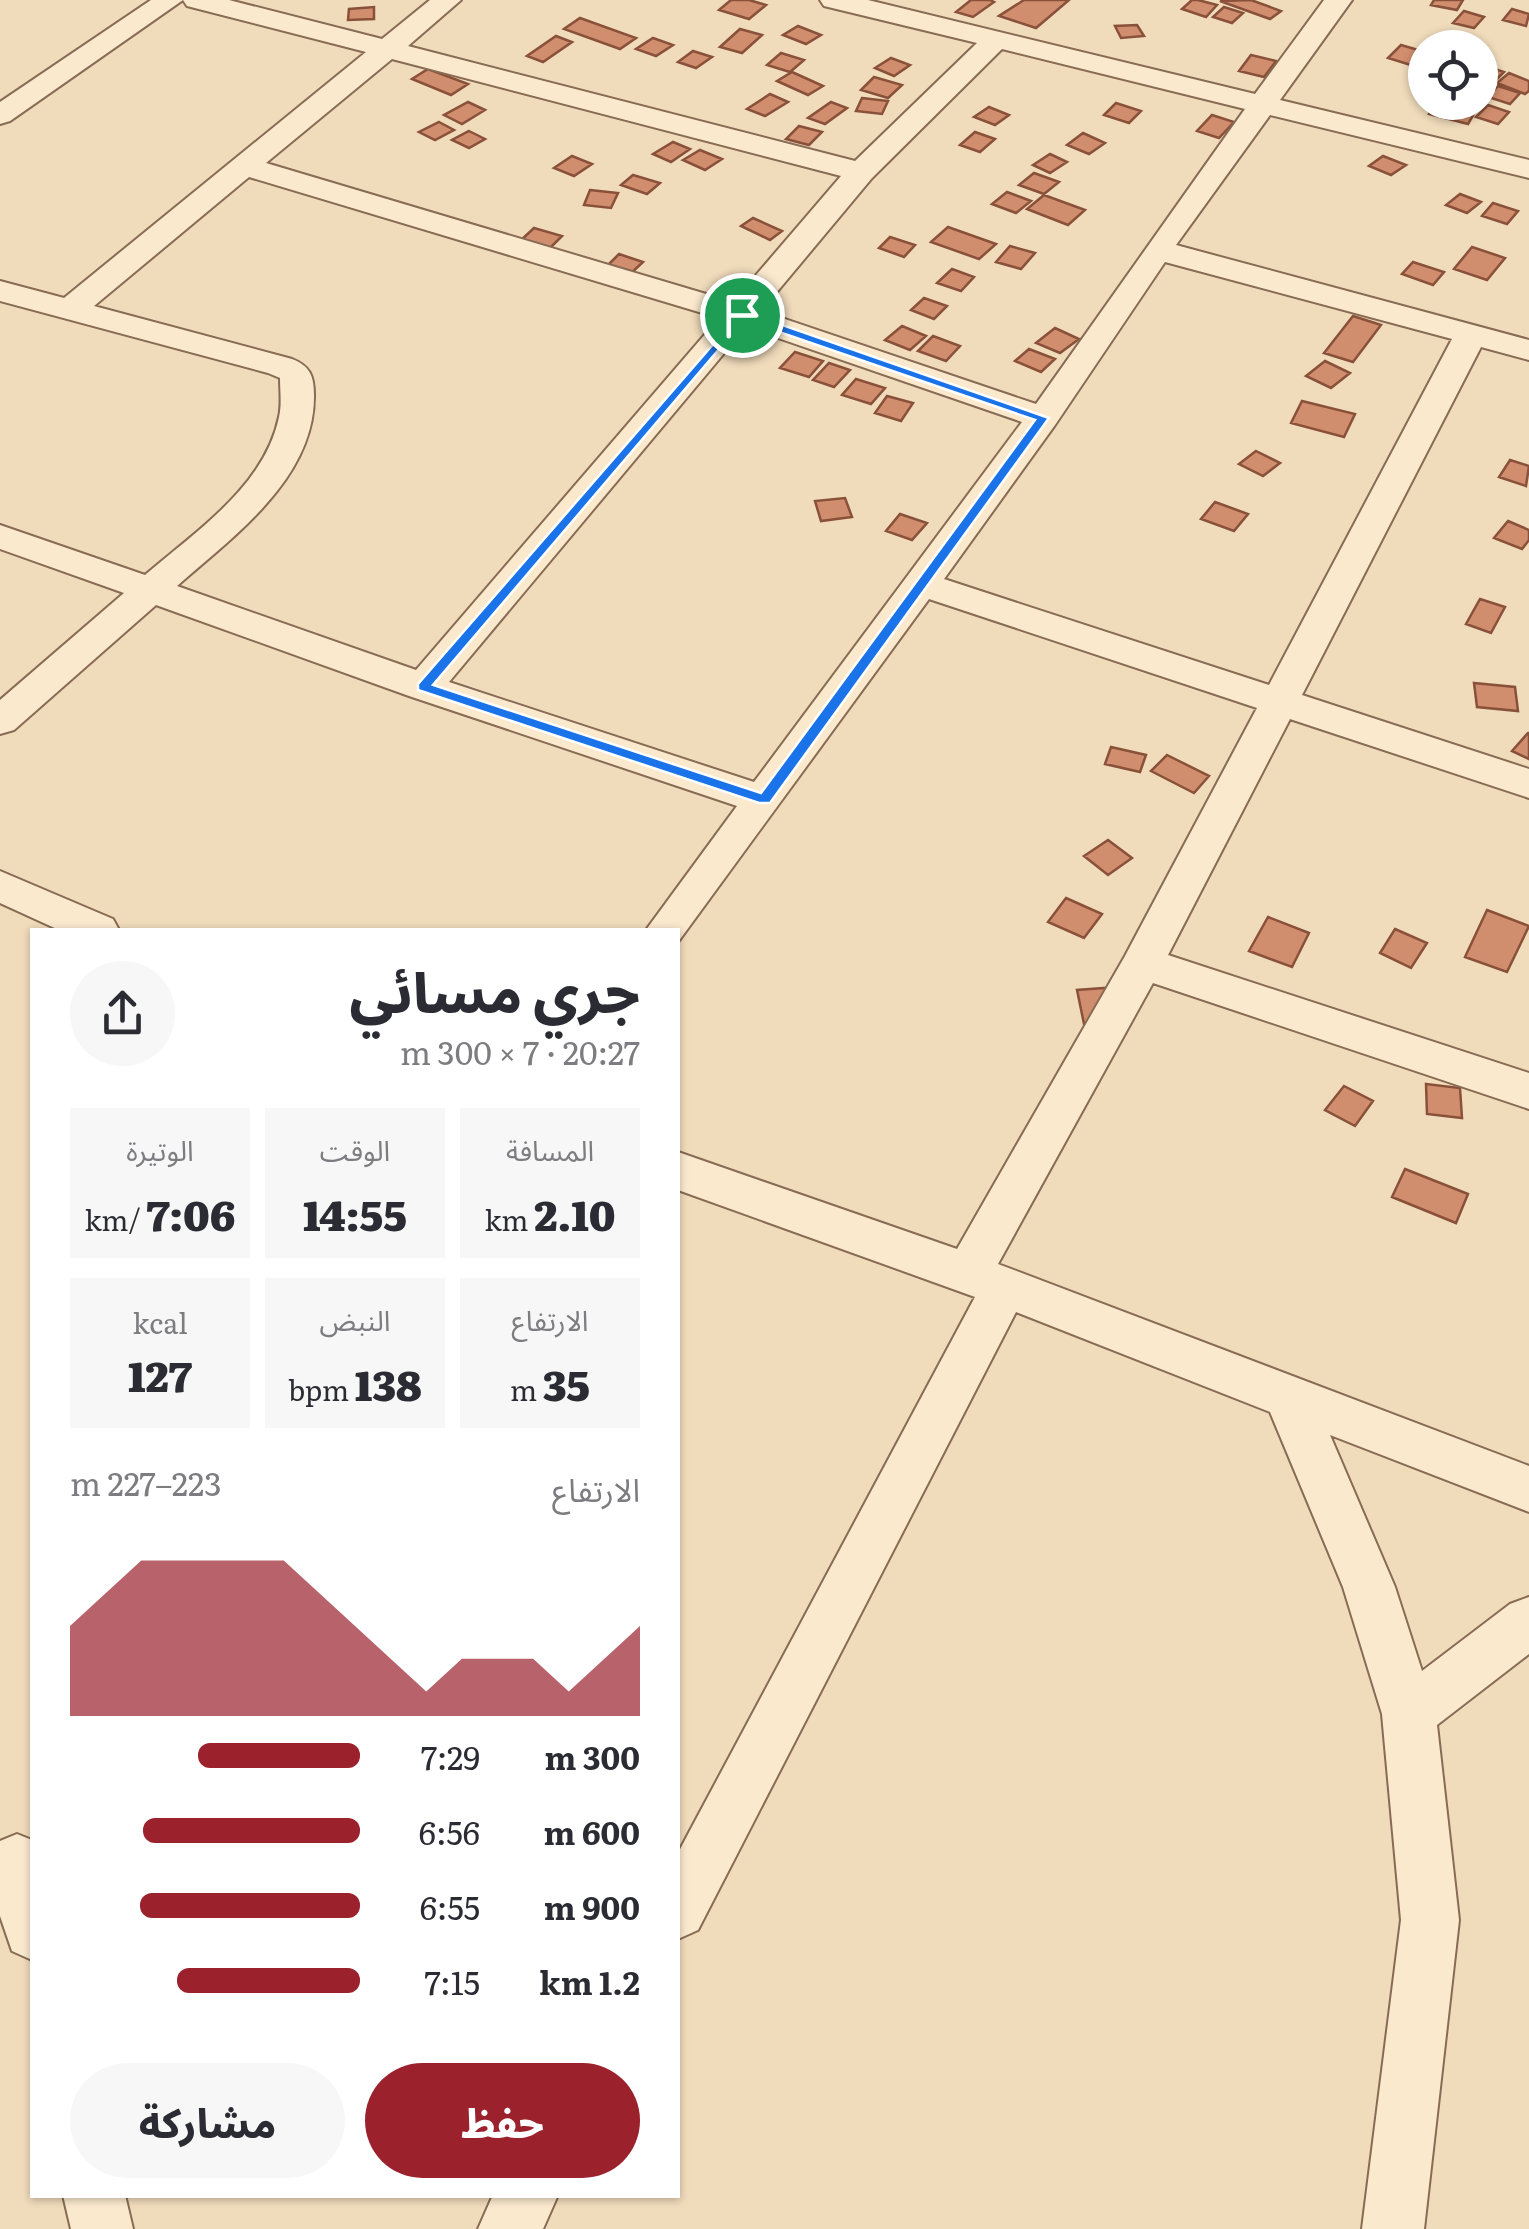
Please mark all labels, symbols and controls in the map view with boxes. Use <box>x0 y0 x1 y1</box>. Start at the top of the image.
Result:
map controls <box>1408 30 1498 120</box>
button: locate <box>1408 30 1498 120</box>
pin <box>700 273 785 358</box>
icon: arrive <box>715 288 770 343</box>
text: جري مسائي <box>349 948 640 1030</box>
button: share <box>70 961 175 1066</box>
text: 20:27 · 7 × 300 m <box>400 1027 640 1075</box>
text: الوتيرة <box>126 1128 194 1170</box>
text: الوقت <box>320 1128 390 1170</box>
text: المسافة <box>506 1128 594 1170</box>
text: 7:06 <box>146 1182 236 1244</box>
text: 14:55 <box>303 1182 407 1244</box>
text: 2.10 <box>534 1182 616 1244</box>
text: /km <box>84 1198 146 1240</box>
text: km <box>484 1198 534 1240</box>
text: النبض <box>319 1298 391 1340</box>
text: الارتفاع <box>512 1298 588 1340</box>
text: kcal <box>132 1301 188 1343</box>
text: 127 <box>128 1343 192 1405</box>
text: 138 <box>355 1352 422 1414</box>
text: 35 <box>543 1352 590 1414</box>
text: bpm <box>288 1368 355 1410</box>
text: m <box>510 1368 543 1410</box>
text: 223–227 m <box>70 1458 222 1506</box>
text: الارتفاع <box>552 1464 640 1512</box>
text: 7:29 <box>421 1732 480 1780</box>
text: 300 m <box>544 1732 640 1780</box>
text: 6:56 <box>419 1807 480 1855</box>
text: 600 m <box>544 1807 640 1855</box>
text: 6:55 <box>420 1882 480 1930</box>
text: 900 m <box>544 1882 640 1930</box>
text: 7:15 <box>424 1957 480 2005</box>
text: 1.2 km <box>539 1957 640 2005</box>
button: مشاركة <box>70 2063 345 2178</box>
button: حفظ <box>365 2063 640 2178</box>

